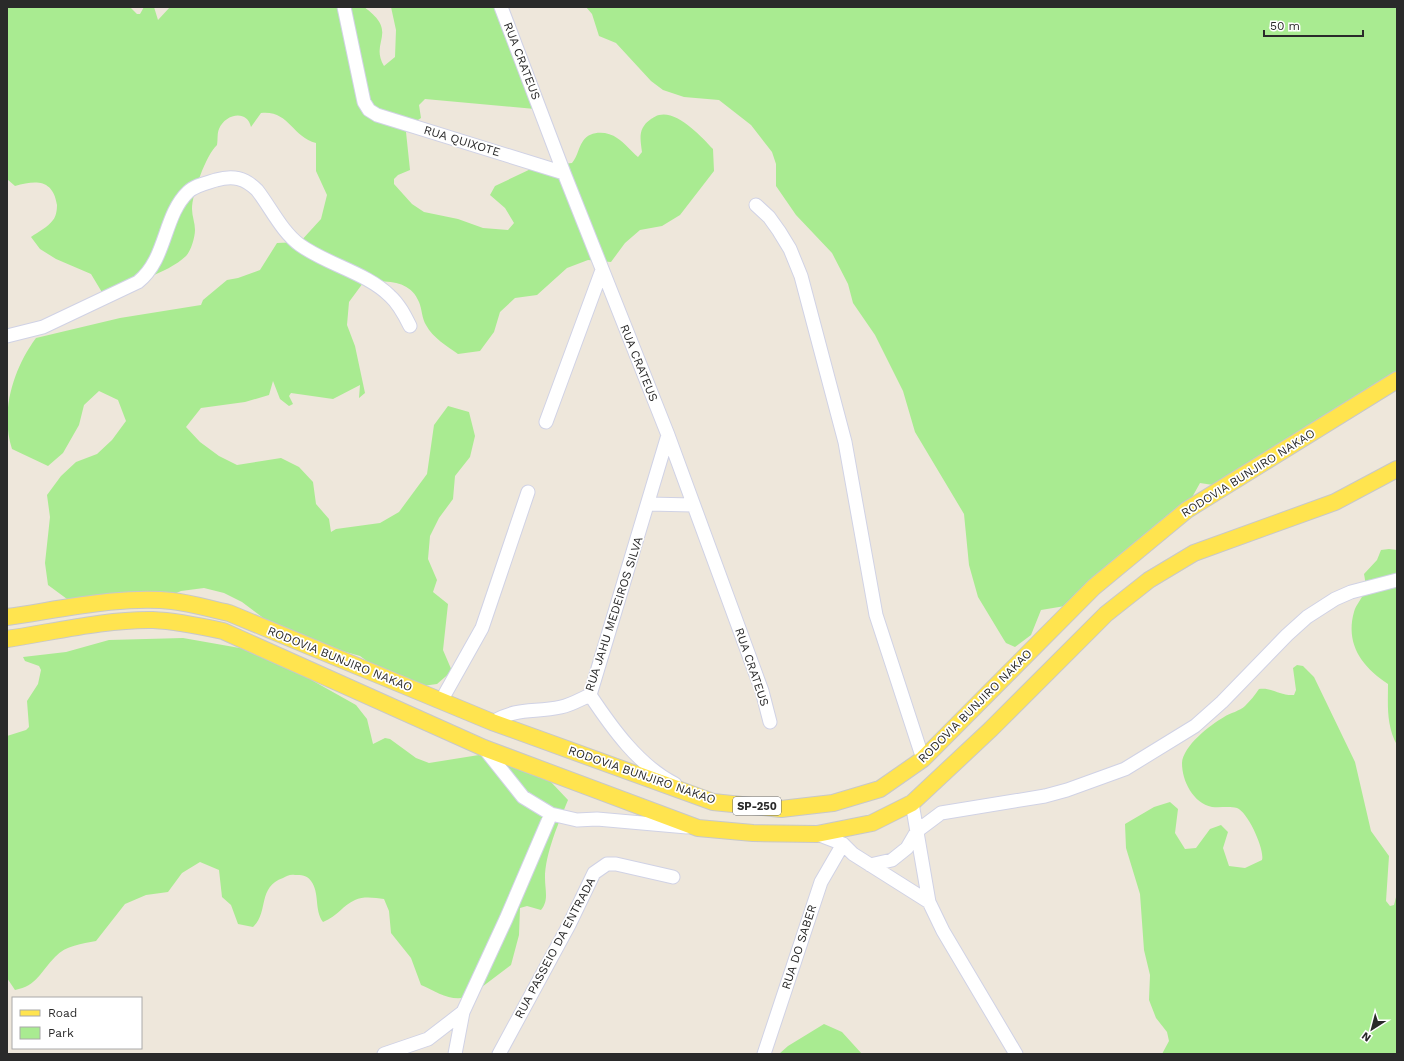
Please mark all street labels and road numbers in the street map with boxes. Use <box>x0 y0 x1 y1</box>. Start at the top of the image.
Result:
street label: RUA CRATEUS <box>501 20 543 102</box>
street label: RUA QUIXOTE <box>422 123 502 159</box>
street label: RUA CRATEUS <box>617 322 661 404</box>
street label: RODOVIA BUNJIRO NAKAO <box>1179 426 1317 520</box>
street label: RUA JAHU MEDEIROS SILVA <box>582 535 646 693</box>
street label: RODOVIA BUNJIRO NAKAO <box>266 624 414 695</box>
street label: RUA CRATEUS <box>732 626 772 708</box>
street label: RODOVIA BUNJIRO NAKAO <box>915 646 1035 766</box>
street label: RODOVIA BUNJIRO NAKAO <box>567 743 718 807</box>
road number: SP-250 <box>733 797 781 815</box>
street label: RUA PASSEIO DA ENTRADA <box>512 875 598 1021</box>
street label: RUA DO SABER <box>779 903 819 991</box>

